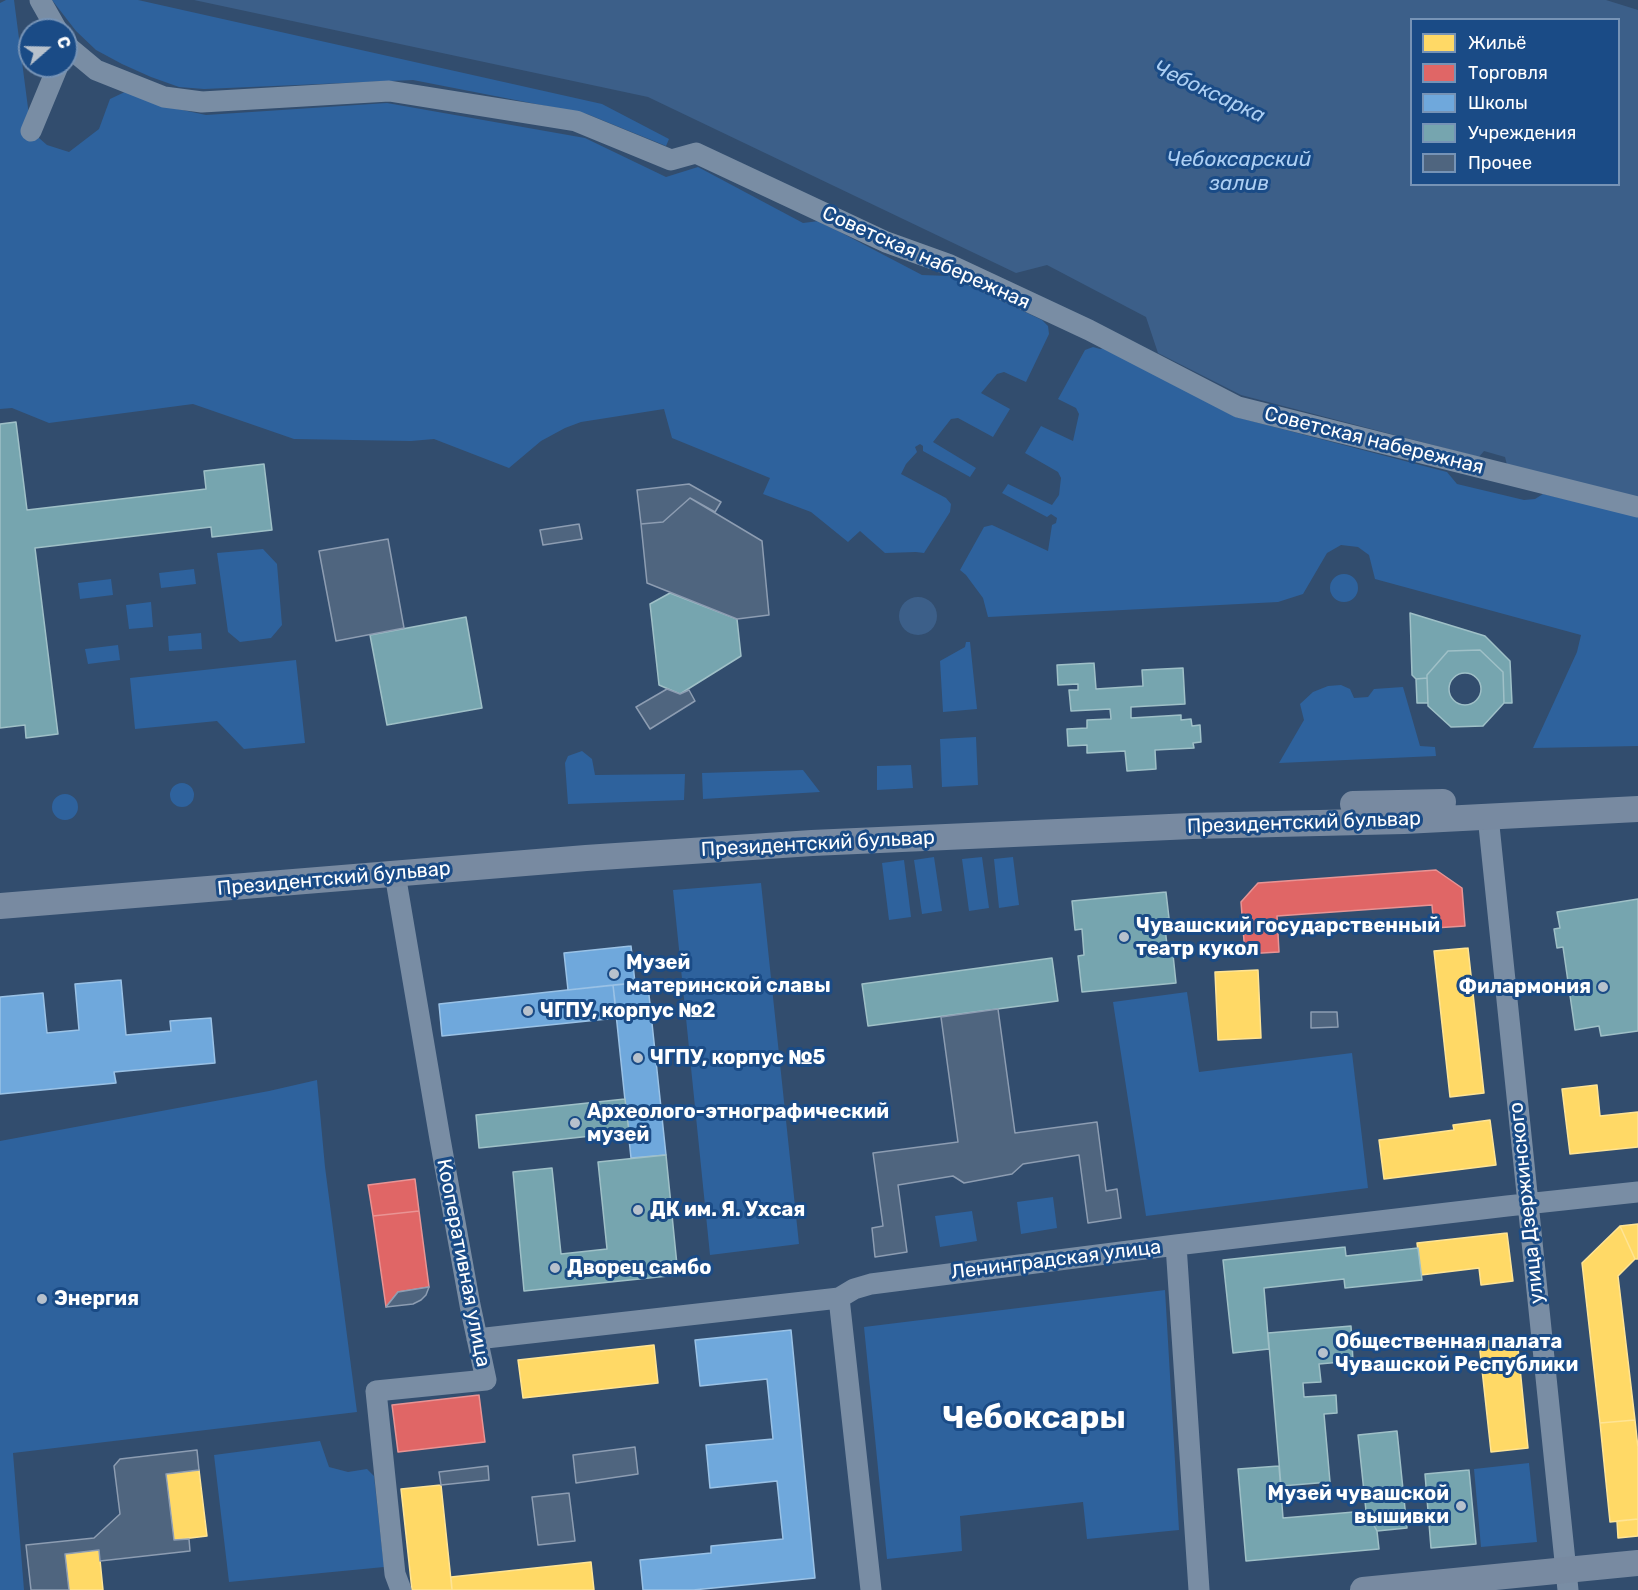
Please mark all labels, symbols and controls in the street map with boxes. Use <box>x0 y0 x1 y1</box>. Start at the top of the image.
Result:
north arrow <box>18 18 78 78</box>
legend <box>1410 18 1620 186</box>
text: Жильё <box>1468 32 1526 54</box>
text: С <box>53 34 74 51</box>
water label: Чебоксарка <box>1149 55 1269 129</box>
text: Торговля <box>1468 62 1548 84</box>
text: Школы <box>1468 92 1528 114</box>
text: Учреждения <box>1468 122 1576 144</box>
water label: Чебоксарский залив <box>1167 147 1311 197</box>
text: Прочее <box>1468 152 1532 174</box>
street label: Советская набережная <box>818 201 1034 315</box>
street label: Советская набережная <box>1262 402 1486 480</box>
street label: Президентский бульвар <box>1187 807 1421 839</box>
street label: Президентский бульвар <box>700 826 936 862</box>
street label: Президентский бульвар <box>216 857 452 901</box>
place label: Чувашский государственный театр кукол <box>1136 914 1440 961</box>
marker: Чувашский государственный театр кукол <box>1117 930 1131 944</box>
place label: Музей материнской славы <box>626 951 831 998</box>
marker: Музей материнской славы <box>607 967 621 981</box>
place label: Филармония <box>1458 975 1591 999</box>
marker: Филармония <box>1596 980 1610 994</box>
place label: ЧГПУ, корпус №2 <box>540 999 716 1023</box>
marker: ЧГПУ, корпус №2 <box>521 1004 535 1018</box>
place label: ЧГПУ, корпус №5 <box>650 1046 826 1070</box>
marker: ЧГПУ, корпус №5 <box>631 1051 645 1065</box>
place label: Археолого-этнографический музей <box>587 1100 889 1147</box>
street label: улица Дзержинского <box>1504 1101 1550 1305</box>
marker: Археолого-этнографический музей <box>568 1116 582 1130</box>
street label: Кооперативная улица <box>431 1157 495 1369</box>
place label: ДК им. Я. Ухсая <box>650 1198 805 1222</box>
marker: ДК им. Я. Ухсая <box>631 1203 645 1217</box>
street label: Ленинградская улица <box>950 1235 1162 1285</box>
place label: Дворец самбо <box>567 1256 711 1280</box>
marker: Дворец самбо <box>548 1261 562 1275</box>
place label: Энергия <box>54 1287 139 1311</box>
marker: Энергия <box>35 1292 49 1306</box>
place label: Общественная палата Чувашской Республики <box>1335 1330 1578 1377</box>
marker: Общественная палата Чувашской Республики <box>1316 1346 1330 1360</box>
district label: Чебоксары <box>942 1400 1126 1438</box>
place label: Музей чувашской вышивки <box>1268 1482 1449 1529</box>
marker: Музей чувашской вышивки <box>1454 1499 1468 1513</box>

